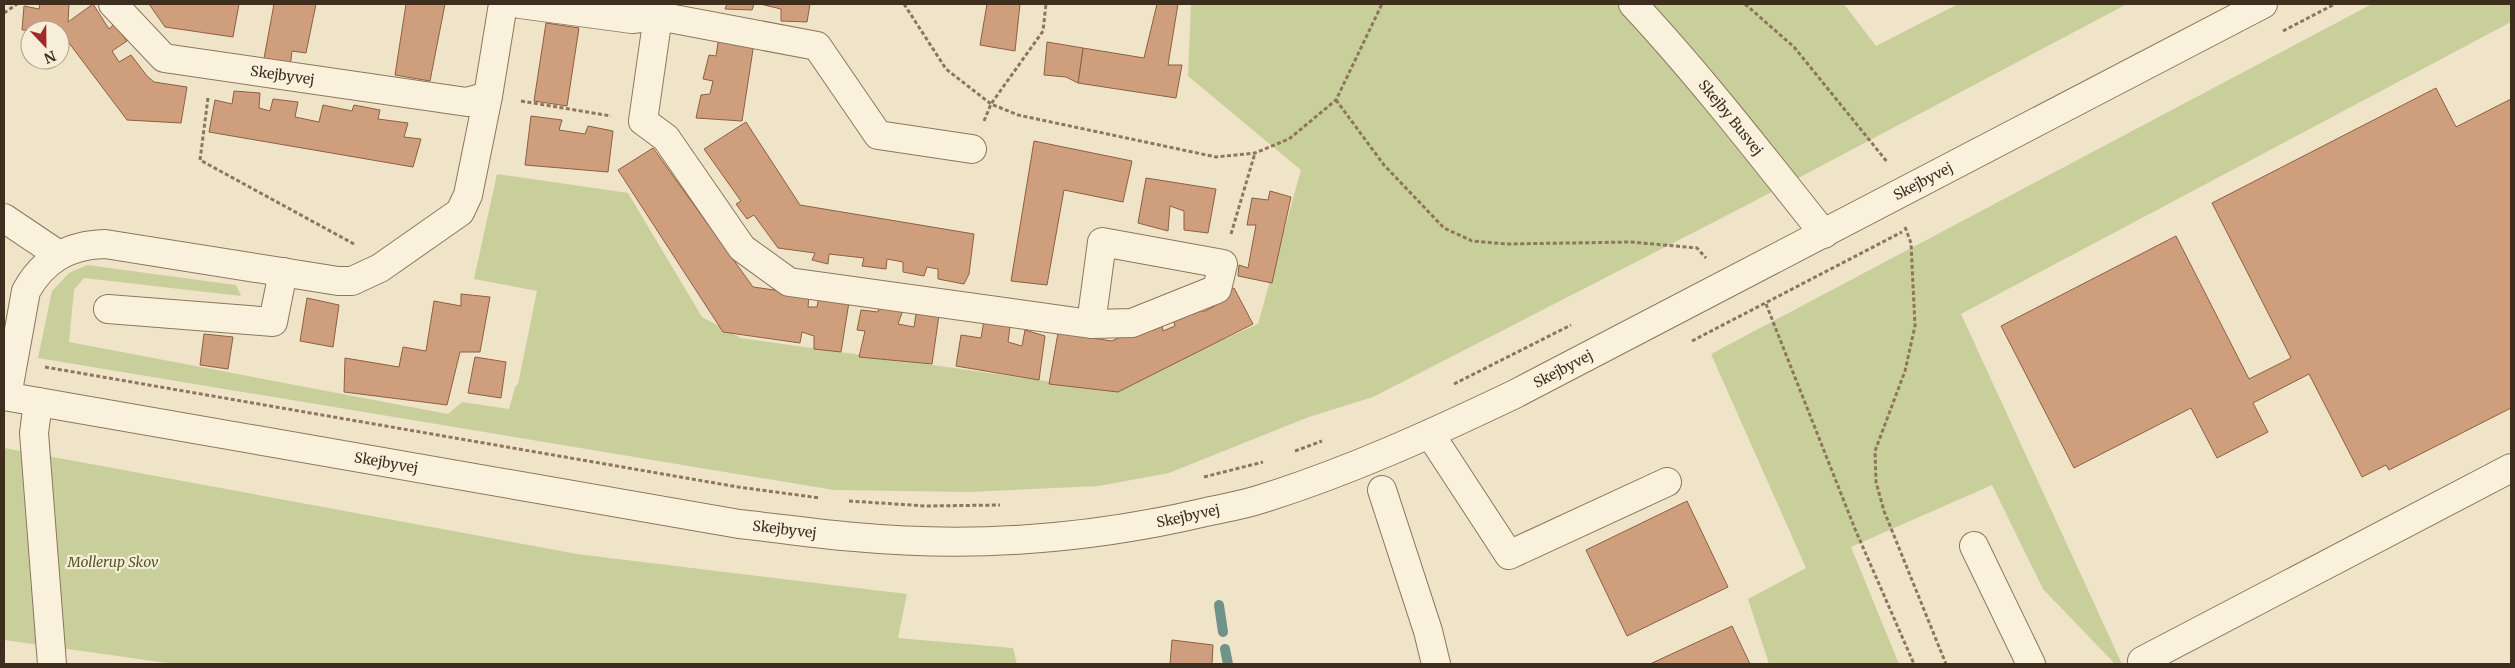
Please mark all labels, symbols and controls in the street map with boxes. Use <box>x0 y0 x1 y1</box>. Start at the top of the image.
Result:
north arrow <box>20 20 70 70</box>
text: N <box>41 47 58 67</box>
street label: Skejbyvej <box>249 62 316 89</box>
street label: Skejby Busvej <box>1695 76 1767 159</box>
street label: Skejbyvej <box>1890 158 1956 204</box>
street label: Skejbyvej <box>1530 346 1596 392</box>
street label: Skejbyvej <box>353 448 420 477</box>
street label: Skejbyvej <box>1155 500 1222 531</box>
street label: Skejbyvej <box>752 517 818 542</box>
park label: Mollerup Skov <box>67 553 159 571</box>

